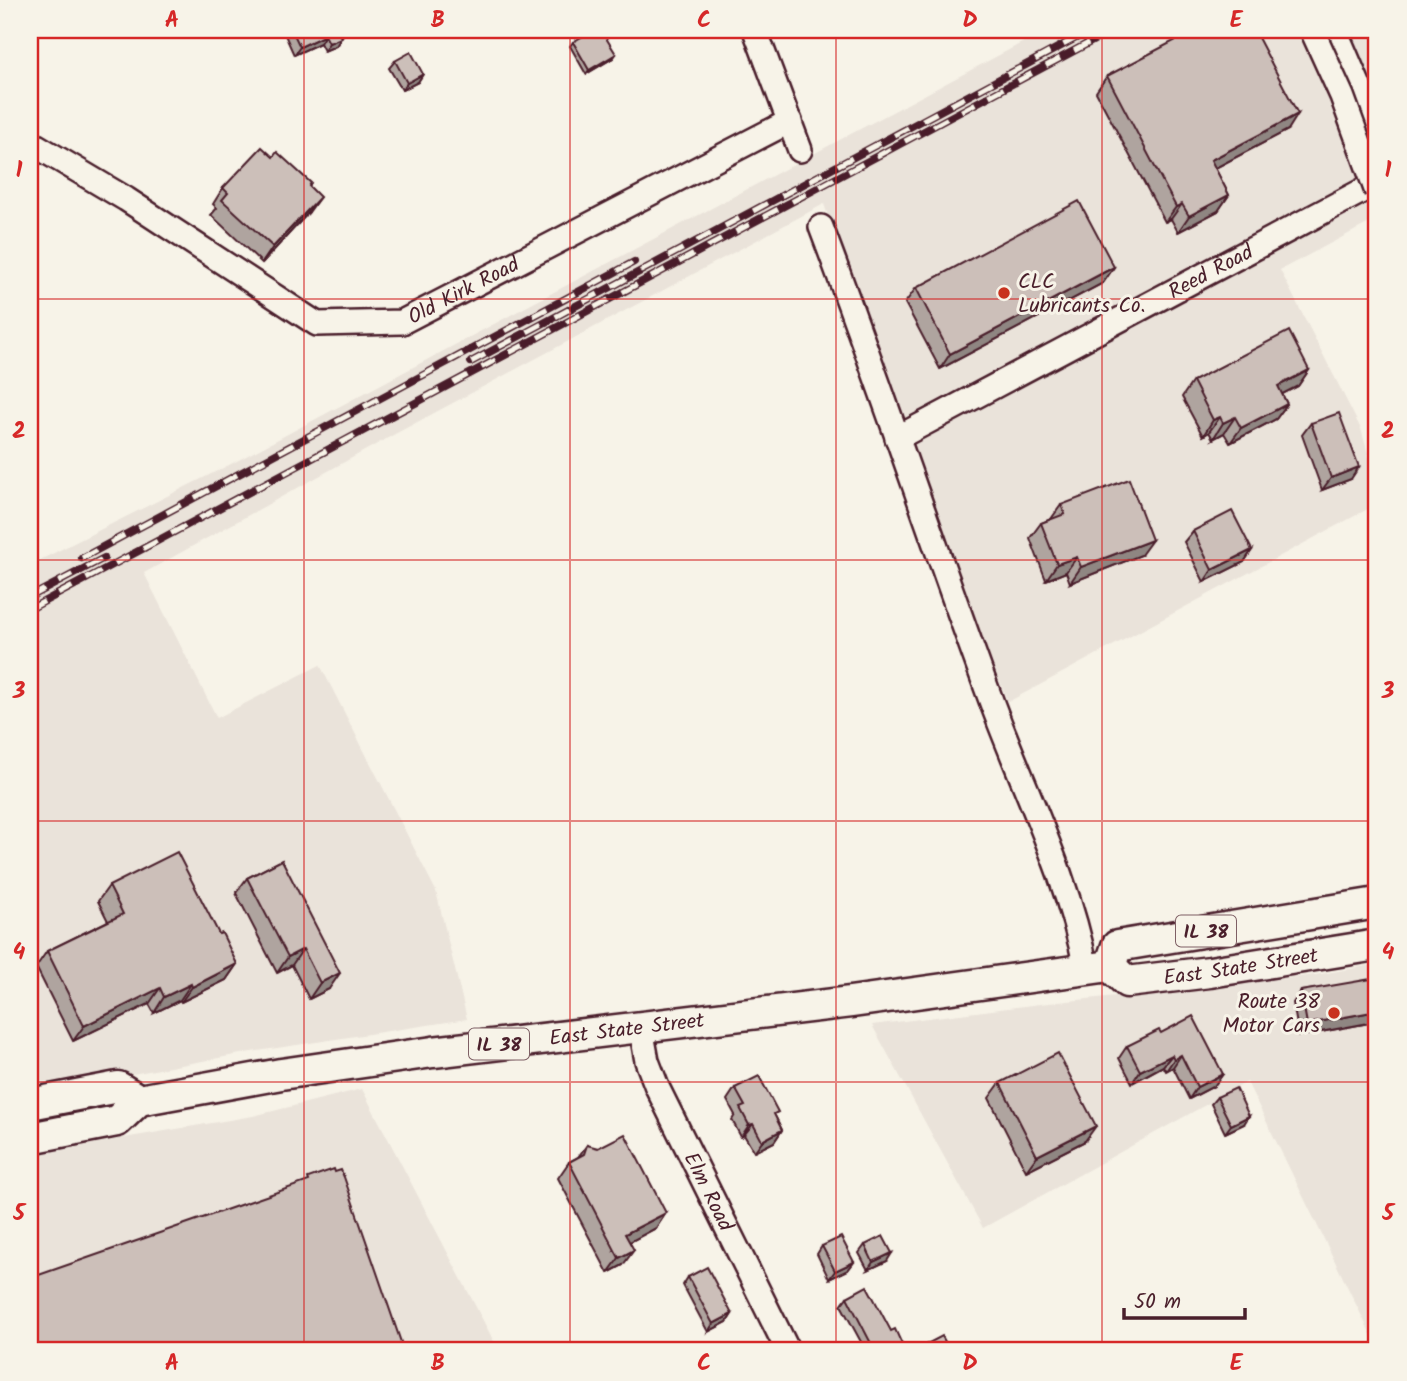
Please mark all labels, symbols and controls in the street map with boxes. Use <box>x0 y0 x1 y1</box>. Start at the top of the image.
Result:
text: A <box>165 3 179 39</box>
text: B <box>431 3 445 39</box>
text: C <box>697 3 711 39</box>
text: D <box>962 3 978 39</box>
text: E <box>1230 3 1244 39</box>
text: 1 <box>16 153 23 189</box>
text: 1 <box>1385 153 1392 189</box>
street label: Reed Road <box>1163 236 1260 309</box>
street label: Old Kirk Road <box>402 249 526 334</box>
place label: CLC Lubricants Co. <box>1018 266 1146 323</box>
marker: CLC Lubricants Co. <box>996 285 1012 301</box>
text: 2 <box>12 414 26 450</box>
text: 2 <box>1381 414 1395 450</box>
text: 3 <box>12 674 26 710</box>
text: 3 <box>1381 674 1395 710</box>
road number: IL 38 <box>1176 916 1236 946</box>
text: 4 <box>13 935 26 971</box>
text: 4 <box>1382 935 1395 971</box>
street label: East State Street <box>1162 940 1321 995</box>
place label: Route 38 Motor Cars <box>1223 986 1320 1043</box>
street label: East State Street <box>547 1005 707 1056</box>
marker: Route 38 Motor Cars <box>1326 1005 1342 1021</box>
road number: IL 38 <box>469 1028 529 1060</box>
street label: Elm Road <box>674 1147 741 1238</box>
text: 5 <box>12 1196 27 1232</box>
text: 5 <box>1381 1196 1396 1232</box>
scale bar <box>1124 1276 1244 1320</box>
text: 50 m <box>1134 1286 1181 1319</box>
text: A <box>165 1346 179 1381</box>
text: B <box>431 1346 445 1381</box>
text: C <box>697 1346 711 1381</box>
text: D <box>962 1346 978 1381</box>
text: E <box>1230 1346 1244 1381</box>

